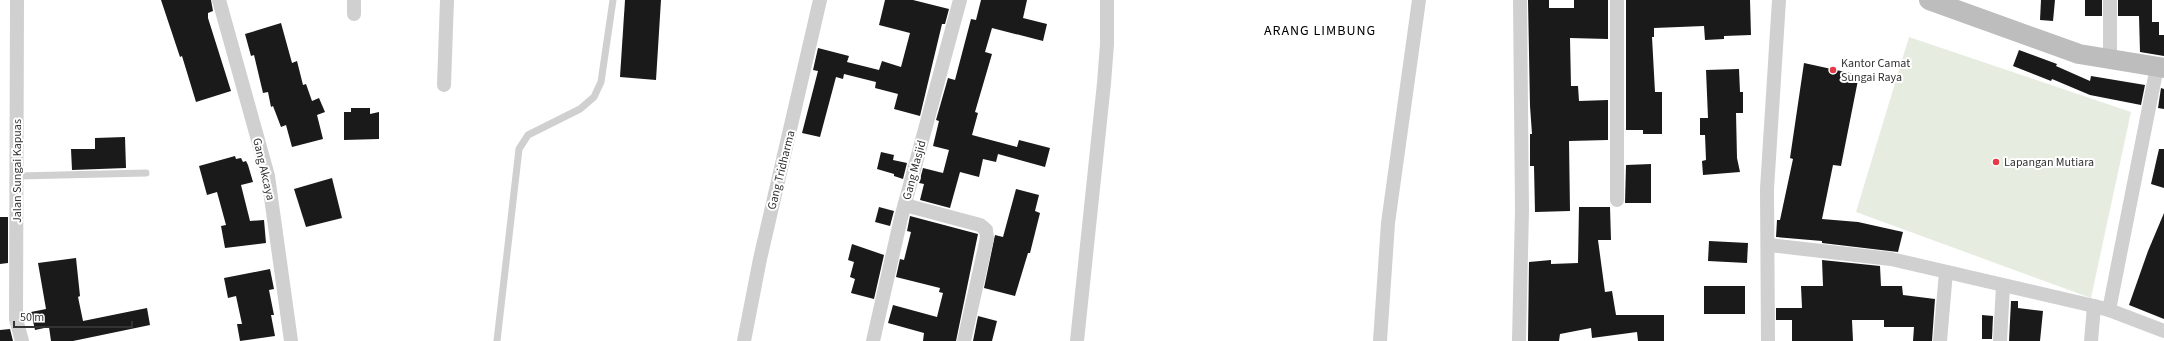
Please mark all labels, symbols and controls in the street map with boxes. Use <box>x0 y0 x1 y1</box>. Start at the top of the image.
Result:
district label: ARANG LIMBUNG <box>1264 21 1376 41</box>
place label: Kantor Camat Sungai Raya <box>1841 55 1910 86</box>
marker: Kantor Camat Sungai Raya <box>1828 65 1838 75</box>
street label: Jalan Sungai Kapuas <box>9 119 26 223</box>
street label: Gang Tridharma <box>763 129 800 211</box>
street label: Gang Akcaya <box>248 136 279 202</box>
street label: Gang Masjid <box>898 139 931 202</box>
place label: Lapangan Mutiara <box>2004 154 2094 171</box>
marker: Lapangan Mutiara <box>1991 157 2001 167</box>
scale bar <box>14 303 132 329</box>
text: 50 m <box>20 309 44 326</box>

